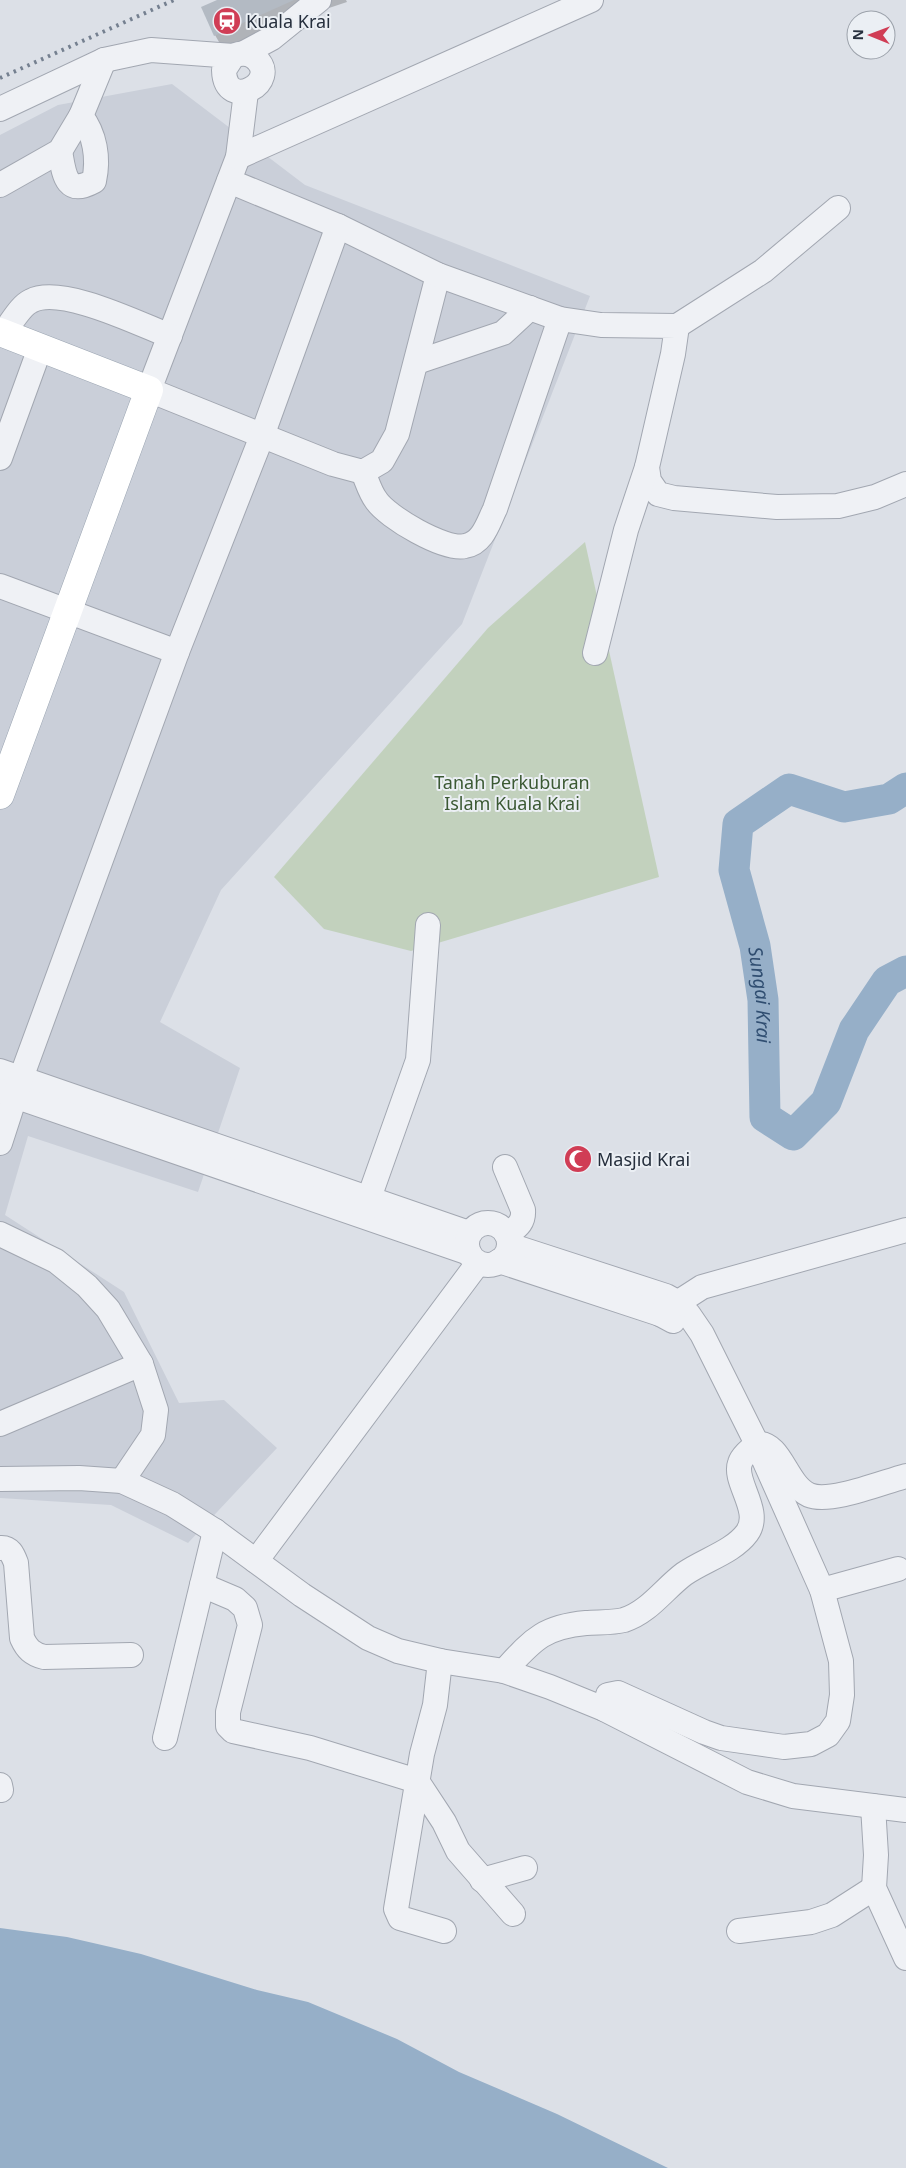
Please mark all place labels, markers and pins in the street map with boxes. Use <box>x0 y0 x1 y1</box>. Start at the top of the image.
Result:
station icon: Kuala Krai <box>212 6 242 36</box>
place label: Kuala Krai <box>246 9 331 33</box>
mosque icon: Masjid Krai <box>563 1144 593 1174</box>
place label: Masjid Krai <box>597 1147 690 1171</box>

